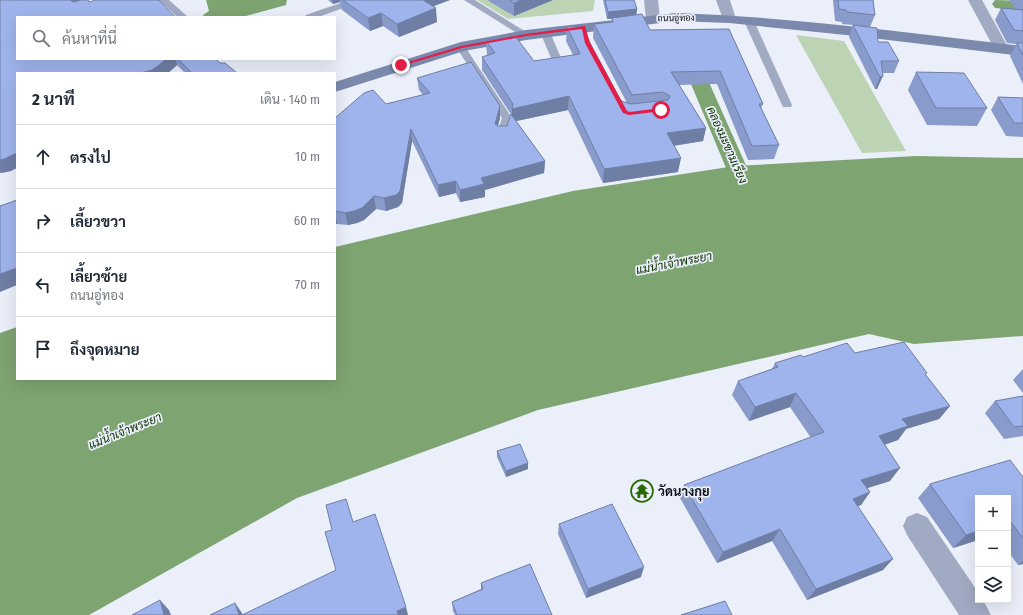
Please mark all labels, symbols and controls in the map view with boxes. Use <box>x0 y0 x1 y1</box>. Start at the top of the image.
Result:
street label: ถนนอู่ทอง <box>657 13 695 24</box>
search box <box>16 16 336 60</box>
icon: search <box>30 27 52 49</box>
text: ค้นหาที่นี่ <box>62 30 117 48</box>
route end <box>392 56 410 74</box>
text: 2 นาที <box>32 89 75 110</box>
text: เดิน · 140 m <box>260 92 320 107</box>
route start <box>652 101 670 119</box>
water label: คลองมะขามเรียง <box>704 104 751 186</box>
icon: ahead <box>32 146 54 168</box>
text: ตรงไป <box>70 149 111 167</box>
text: 10 m <box>295 149 320 164</box>
icon: right <box>32 210 54 232</box>
text: เลี้ยวขวา <box>70 213 126 231</box>
text: 60 m <box>294 213 320 228</box>
water label: แม่น้ำเจ้าพระยา <box>634 245 714 277</box>
text: เลี้ยวซ้าย <box>70 268 127 286</box>
icon: left <box>32 274 54 296</box>
text: 70 m <box>295 277 320 292</box>
text: ถนนอู่ทอง <box>70 288 124 303</box>
icon: arrive <box>32 338 54 360</box>
text: ถึงจุดหมาย <box>70 341 140 359</box>
water label: แม่น้ำเจ้าพระยา <box>85 406 164 452</box>
temple icon: วัดนางกุย <box>629 478 655 504</box>
place label: วัดนางกุย <box>658 484 710 502</box>
map controls <box>975 495 1011 603</box>
button: + <box>975 495 1011 531</box>
button: − <box>975 531 1011 567</box>
button: layers <box>975 567 1011 603</box>

